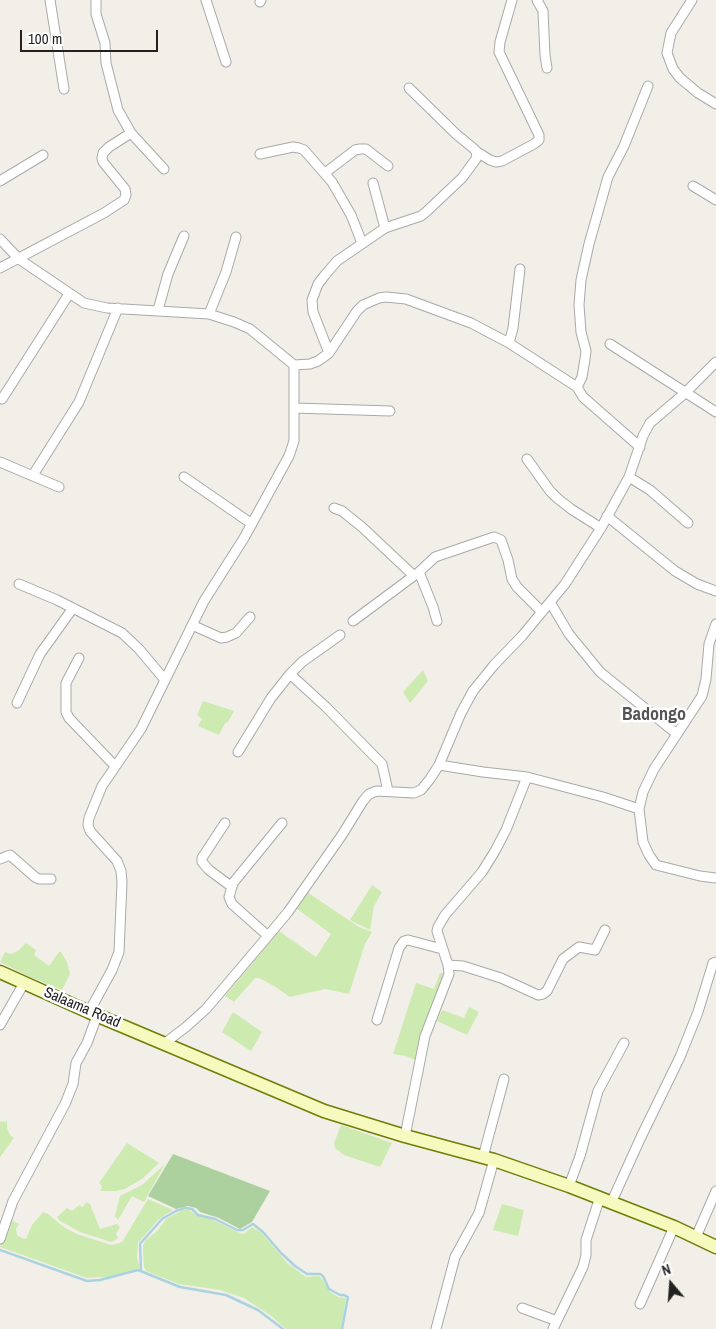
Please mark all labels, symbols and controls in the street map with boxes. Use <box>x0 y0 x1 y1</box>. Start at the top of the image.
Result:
scale bar <box>22 20 160 52</box>
text: 100 m <box>28 28 62 49</box>
district label: Badongo <box>622 704 686 726</box>
street label: Salaama Road <box>41 984 123 1032</box>
north arrow <box>646 1259 696 1309</box>
text: N <box>660 1260 673 1280</box>

